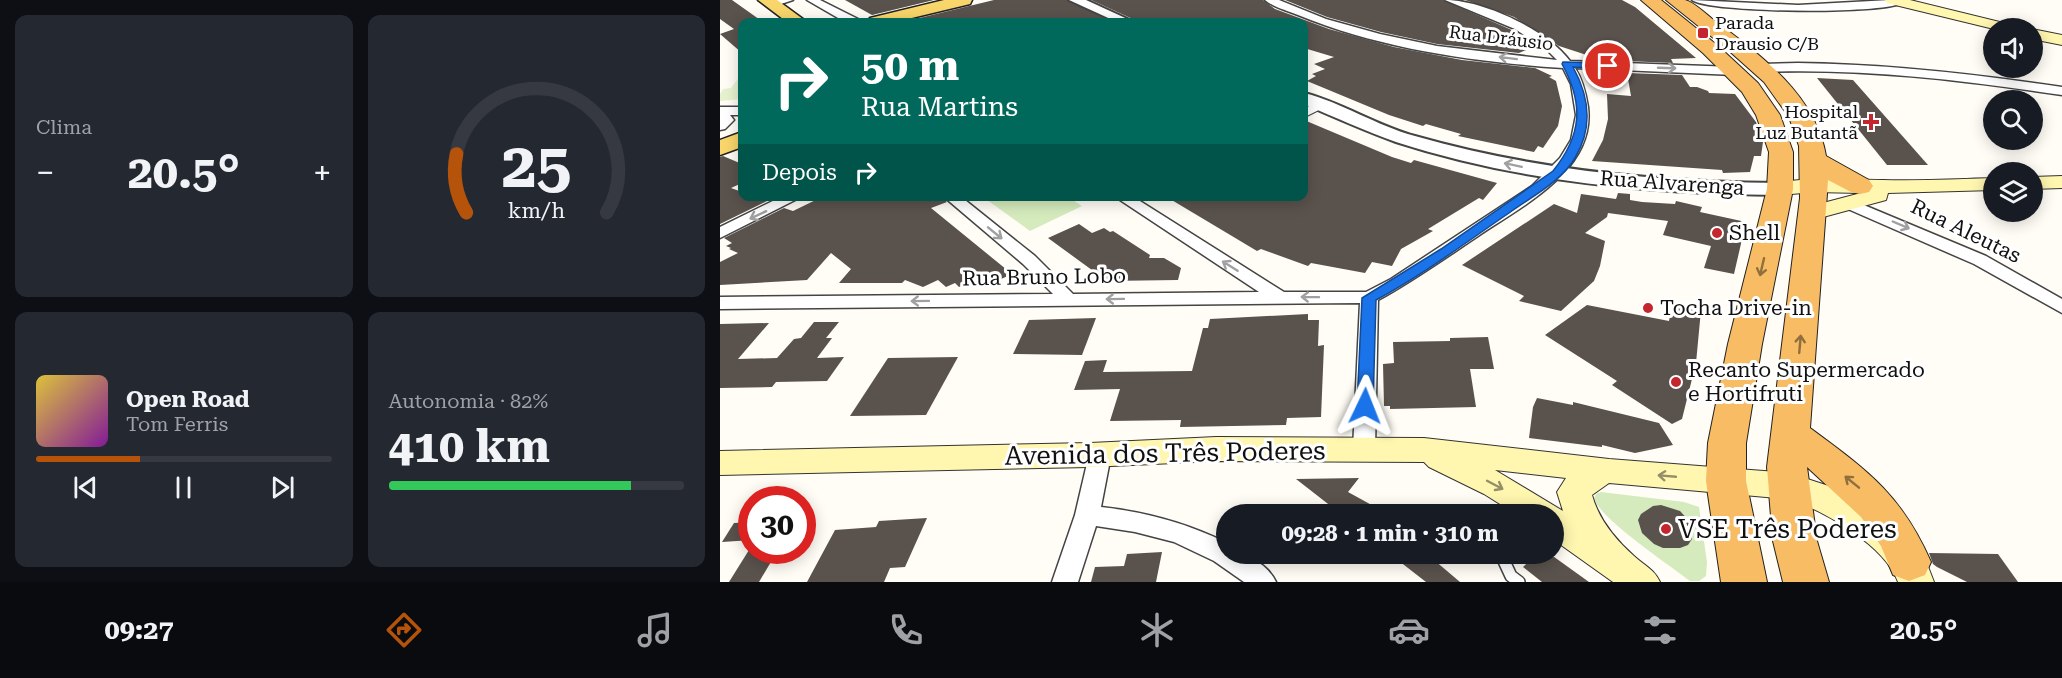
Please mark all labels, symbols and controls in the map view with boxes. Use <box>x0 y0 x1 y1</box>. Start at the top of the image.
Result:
place label: Parada Drausio C/B <box>1715 12 1819 54</box>
map controls <box>1983 18 2043 222</box>
button: sound <box>1983 18 2043 78</box>
street label: Rua Dráusio <box>1448 21 1554 54</box>
marker: Parada Drausio C/B <box>1696 26 1710 40</box>
pin <box>1582 40 1633 91</box>
text: 50 m <box>861 41 959 90</box>
icon: right <box>762 42 840 120</box>
icon: arrive <box>1591 49 1624 82</box>
one-way arrow <box>1499 52 1519 63</box>
one-way arrow <box>1656 63 1676 74</box>
button: search <box>1983 90 2043 150</box>
text: Rua Martins <box>861 91 1018 123</box>
place label: Hospital Luz Butantã <box>1755 101 1858 143</box>
marker: Hospital Luz Butantã <box>1862 113 1880 131</box>
text: Clima <box>36 115 92 139</box>
text: 25 <box>501 129 571 202</box>
text: 20.5° <box>128 146 240 199</box>
text: − <box>36 153 54 192</box>
text: + <box>313 153 331 192</box>
icon: right <box>849 156 882 189</box>
one-way arrow <box>1504 159 1523 171</box>
text: Depois <box>762 160 837 185</box>
button: layers <box>1983 162 2043 222</box>
street label: Rua Alvarenga <box>1599 166 1746 200</box>
street label: Rua Aleutas <box>1907 194 2025 268</box>
text: km/h <box>508 198 565 223</box>
one-way arrow <box>750 209 768 221</box>
one-way arrow <box>1892 220 1910 231</box>
place label: Shell <box>1729 221 1780 245</box>
marker: Shell <box>1710 226 1724 240</box>
one-way arrow <box>987 227 1003 240</box>
one-way arrow <box>1756 257 1768 276</box>
one-way arrow <box>1222 259 1239 271</box>
street label: Rua Bruno Lobo <box>962 264 1126 290</box>
one-way arrow <box>1301 292 1321 303</box>
one-way arrow <box>1106 293 1126 305</box>
one-way arrow <box>911 296 931 307</box>
place label: Tocha Drive-in <box>1660 296 1812 320</box>
marker: Tocha Drive-in <box>1641 301 1655 315</box>
one-way arrow <box>1795 334 1806 354</box>
place label: Recanto Supermercado e Hortifruti <box>1688 358 1925 406</box>
position arrow <box>1333 374 1397 438</box>
marker: Recanto Supermercado e Hortifruti <box>1669 375 1683 389</box>
text: Open Road <box>126 387 249 412</box>
text: Autonomia · 82% <box>389 389 548 413</box>
text: Tom Ferris <box>126 412 228 436</box>
text: 410 km <box>389 420 550 473</box>
street label: Avenida dos Três Poderes <box>1004 435 1326 471</box>
one-way arrow <box>1658 470 1678 481</box>
icon: previous <box>69 471 102 504</box>
icon: pause <box>167 471 200 504</box>
icon: next <box>266 471 299 504</box>
one-way arrow <box>1844 475 1860 488</box>
one-way arrow <box>1486 480 1504 491</box>
speed limit sign: 30 <box>738 486 816 564</box>
place label: VSE Três Poderes <box>1678 514 1896 544</box>
text: 09:28 · 1 min · 310 m <box>1281 521 1499 546</box>
marker: VSE Três Poderes <box>1659 522 1673 536</box>
icon: directions <box>383 609 425 651</box>
icon: music <box>634 609 676 651</box>
icon: phone <box>885 609 927 651</box>
icon: climate <box>1136 609 1178 651</box>
icon: car <box>1388 609 1430 651</box>
icon: filters <box>1639 609 1681 651</box>
text: 09:27 <box>105 614 174 646</box>
text: 20.5° <box>1890 614 1957 646</box>

